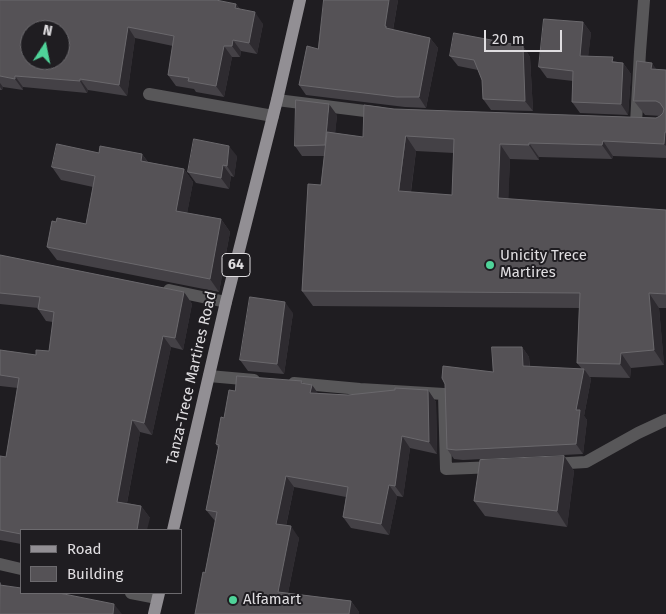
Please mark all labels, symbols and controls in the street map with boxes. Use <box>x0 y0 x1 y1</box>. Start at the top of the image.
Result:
north arrow <box>20 20 70 70</box>
scale bar <box>486 20 564 52</box>
text: N <box>42 22 54 40</box>
text: 20 m <box>492 30 525 48</box>
place label: Unicity Trece Martires <box>500 247 587 282</box>
road number: 64 <box>222 254 250 276</box>
marker: Unicity Trece Martires <box>484 259 496 271</box>
street label: Tanza-Trece Martires Road <box>163 289 221 467</box>
legend <box>20 529 182 594</box>
text: Road <box>67 540 102 558</box>
text: Building <box>67 565 123 583</box>
place label: Alfamart <box>243 591 301 609</box>
marker: Alfamart <box>227 594 239 606</box>

